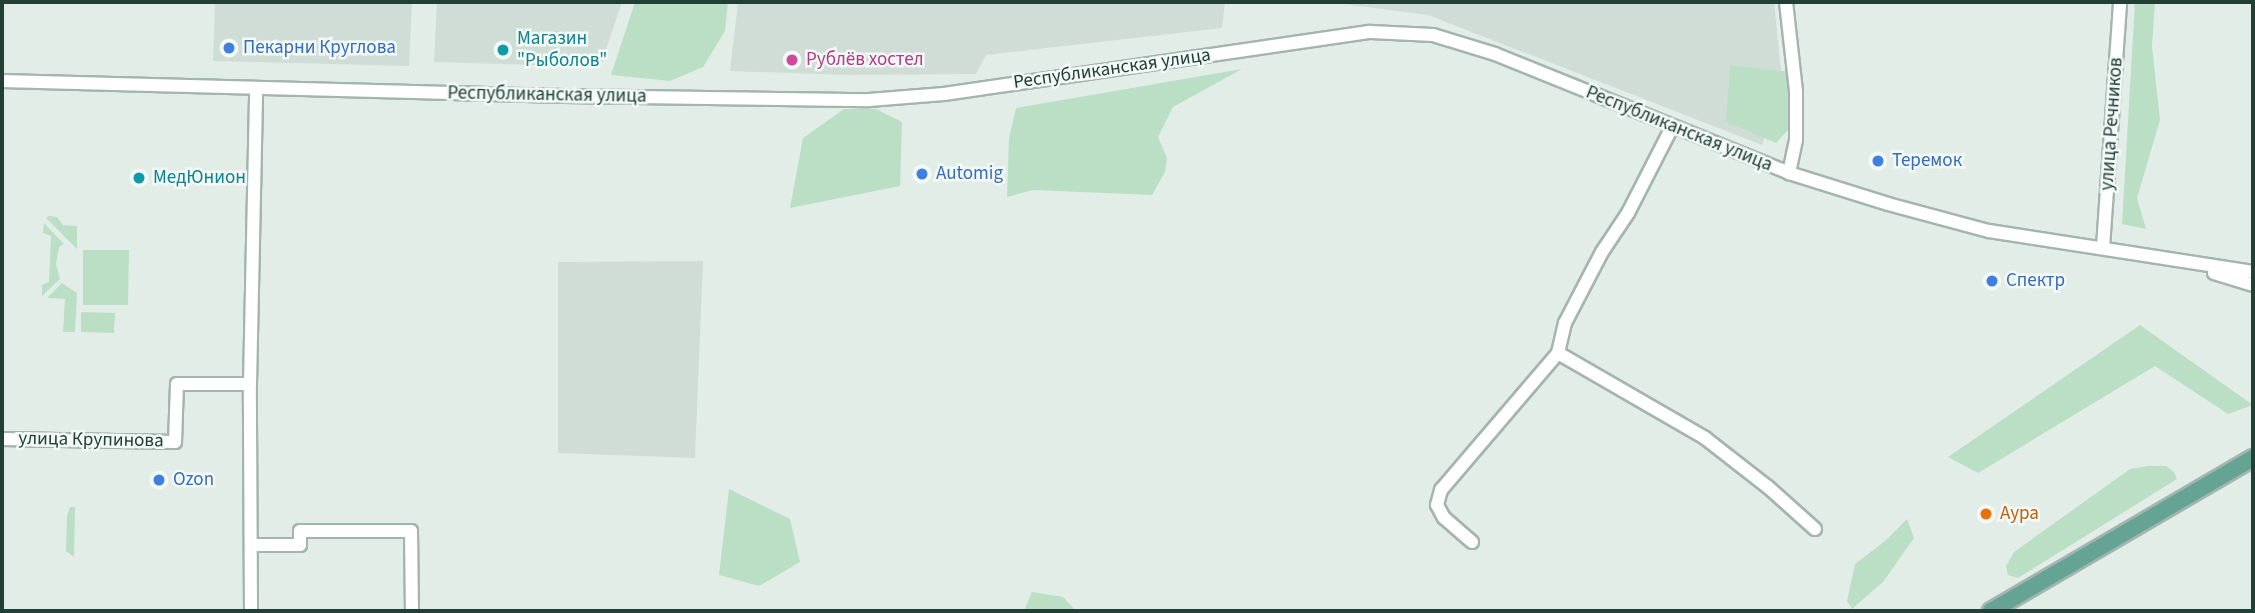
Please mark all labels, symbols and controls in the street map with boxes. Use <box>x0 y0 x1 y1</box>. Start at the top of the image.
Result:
place label: Магазин "Рыболов" <box>517 28 607 72</box>
place label: Пекарни Круглова <box>243 37 396 59</box>
marker: Пекарни Круглова <box>221 40 237 56</box>
marker: Магазин "Рыболов" <box>495 42 511 58</box>
street label: Республиканская улица <box>1012 44 1212 94</box>
place label: Рублёв хостел <box>806 49 924 71</box>
marker: Рублёв хостел <box>784 52 800 68</box>
street label: улица Речников <box>2096 57 2128 191</box>
street label: Республиканская улица <box>1582 81 1776 177</box>
street label: Республиканская улица <box>447 82 647 108</box>
place label: Теремок <box>1892 150 1962 172</box>
marker: Теремок <box>1870 153 1886 169</box>
place label: Automig <box>936 163 1003 185</box>
marker: Automig <box>914 166 930 182</box>
place label: МедЮнион <box>153 167 246 189</box>
marker: МедЮнион <box>131 170 147 186</box>
place label: Спектр <box>2006 270 2065 292</box>
marker: Спектр <box>1984 273 2000 289</box>
street label: улица Крупинова <box>18 427 164 453</box>
place label: Ozon <box>173 469 214 491</box>
marker: Ozon <box>151 472 167 488</box>
place label: Аура <box>2000 503 2039 525</box>
marker: Аура <box>1978 506 1994 522</box>

